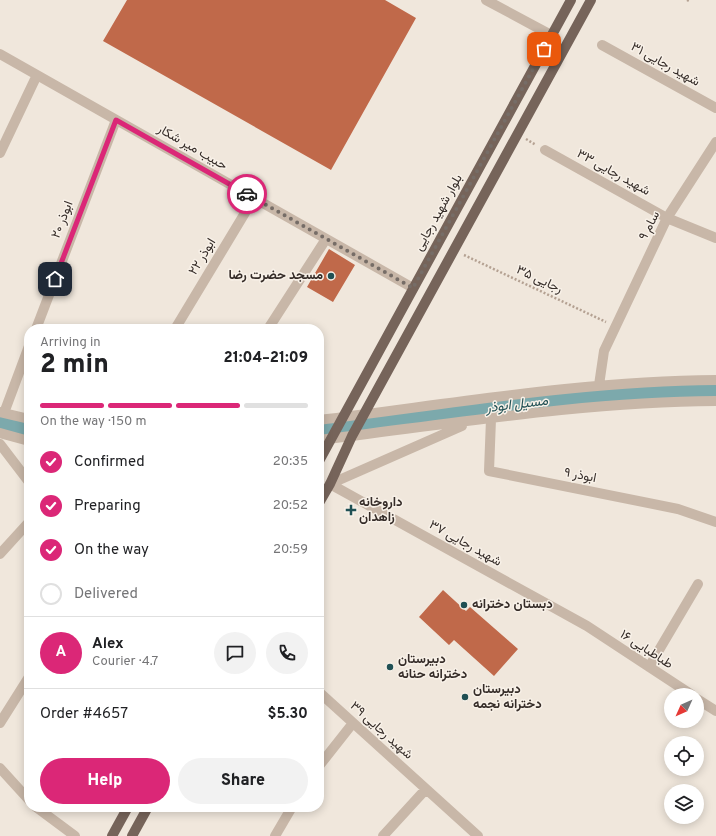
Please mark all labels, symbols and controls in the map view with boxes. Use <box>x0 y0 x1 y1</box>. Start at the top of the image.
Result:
pin <box>527 32 561 66</box>
icon: bag <box>533 38 555 60</box>
street label: شهید رجایی ۳۱ <box>628 39 702 91</box>
street label: حبیب میر شکار <box>153 121 230 175</box>
street label: شهید رجایی ۳۳ <box>574 146 652 200</box>
street label: بلوار شهید رجایی <box>411 172 467 254</box>
courier <box>227 174 267 214</box>
icon: car <box>236 183 258 205</box>
street label: ابوذر ۲۰ <box>49 199 77 241</box>
street label: سام ۹ <box>636 209 664 243</box>
street label: ابوذر ۲۲ <box>186 236 220 278</box>
pin <box>38 262 72 296</box>
street label: رجایی ۳۵ <box>513 262 565 298</box>
icon: home <box>44 268 66 290</box>
place label: مسجد حضرت رضا <box>229 268 323 284</box>
marker: مسجد حضرت رضا <box>326 271 336 281</box>
text: Arriving in <box>40 335 101 351</box>
text: 2 min <box>40 349 109 382</box>
text: 21:04–21:09 <box>224 349 308 368</box>
water label: مسیل ابوذر <box>484 393 550 417</box>
text: On the way · 150 m <box>40 414 146 430</box>
icon: check <box>40 451 62 473</box>
text: Confirmed <box>74 453 145 472</box>
text: 20:35 <box>273 454 308 470</box>
street label: ابوذر ۹ <box>562 465 598 487</box>
icon: check <box>40 495 62 517</box>
place label: داروخانه زاهدان <box>359 495 403 526</box>
text: Preparing <box>74 497 141 516</box>
text: 20:52 <box>273 498 308 514</box>
marker: داروخانه زاهدان <box>346 505 356 515</box>
street label: شهید رجایی ۳۷ <box>426 517 504 571</box>
icon: check <box>40 539 62 561</box>
text: On the way <box>74 541 149 560</box>
text: 20:59 <box>273 542 308 558</box>
text: Delivered <box>74 585 138 604</box>
place label: دبستان دخترانه <box>472 597 553 613</box>
marker: دبستان دخترانه <box>459 600 469 610</box>
street label: طباطبایی ۱۶ <box>616 627 676 673</box>
button: chat <box>214 632 256 674</box>
button: phone <box>266 632 308 674</box>
text: Alex <box>92 635 124 654</box>
text: A <box>56 643 66 662</box>
place label: دبیرستان دخترانه حنانه <box>398 652 467 683</box>
text: Courier · 4.7 <box>92 654 158 670</box>
marker: دبیرستان دخترانه حنانه <box>385 662 395 672</box>
place label: دبیرستان دخترانه نجمه <box>473 682 542 713</box>
north arrow <box>664 688 704 728</box>
map controls <box>664 688 704 824</box>
marker: دبیرستان دخترانه نجمه <box>460 692 470 702</box>
street label: شهید رجایی ۳۹ <box>346 699 416 763</box>
text: Order #4657 <box>40 705 128 724</box>
text: $5.30 <box>268 705 308 724</box>
button: locate <box>664 736 704 776</box>
button: Help <box>40 758 170 804</box>
button: Share <box>178 758 308 804</box>
button: layers <box>664 784 704 824</box>

